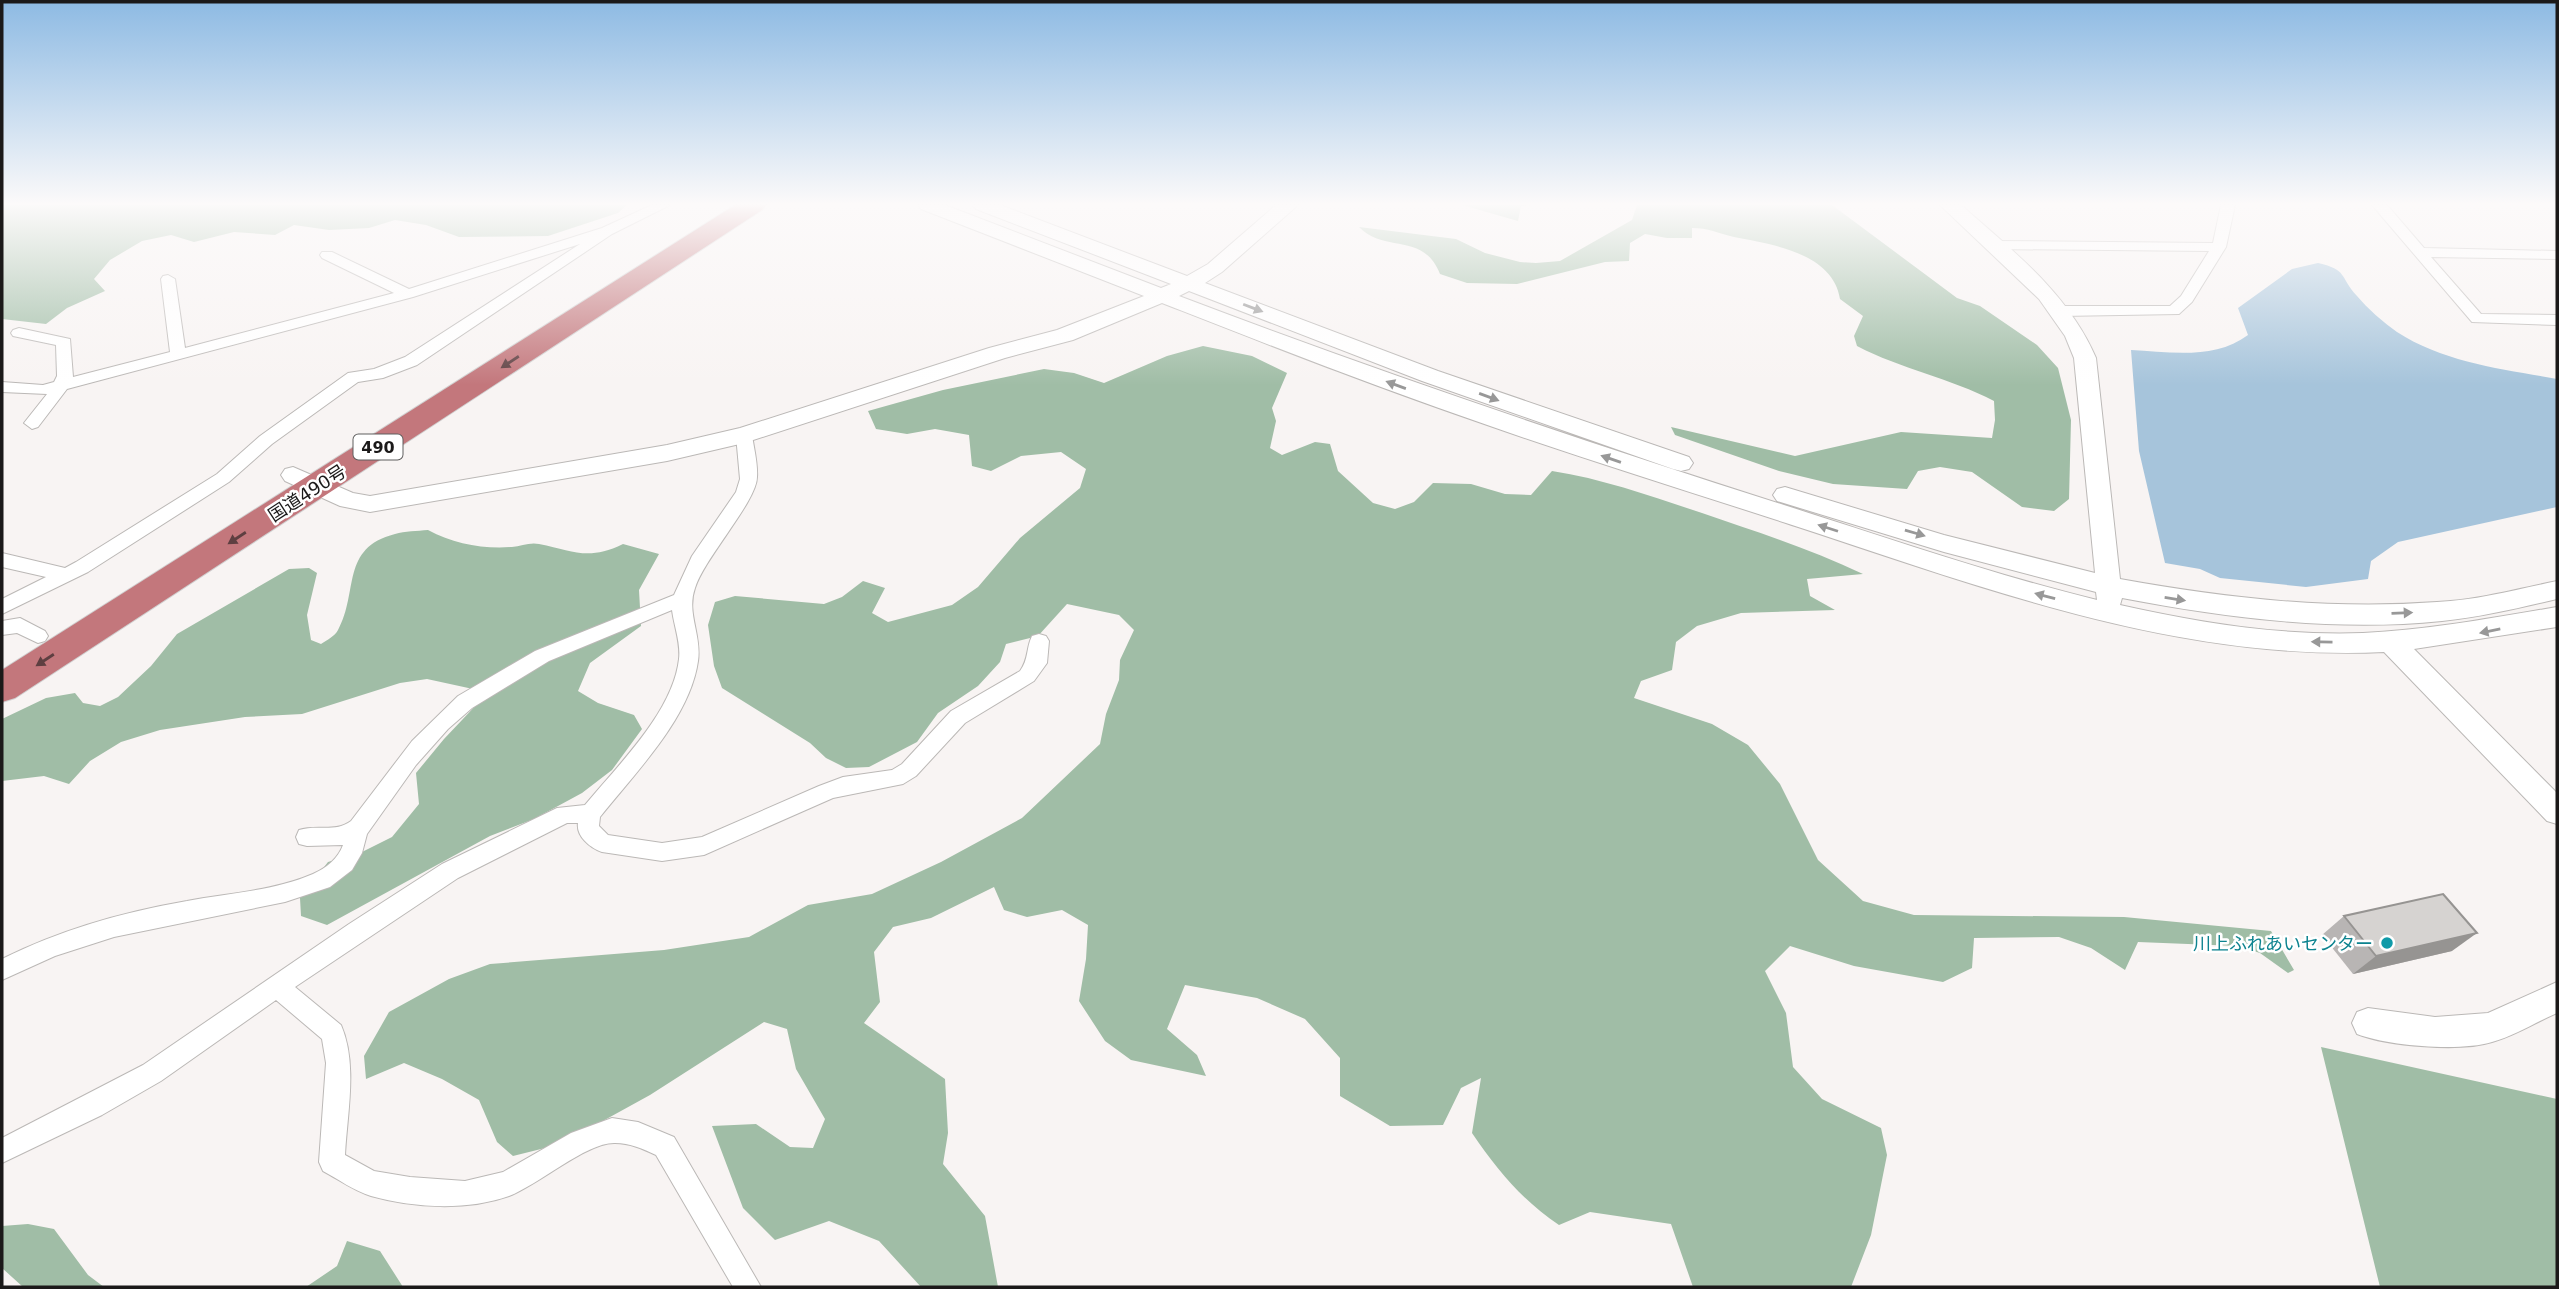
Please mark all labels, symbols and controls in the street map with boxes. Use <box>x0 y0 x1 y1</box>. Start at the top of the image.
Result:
one-way arrow <box>1243 302 1264 313</box>
one-way arrow <box>501 355 520 368</box>
one-way arrow <box>1385 379 1406 390</box>
one-way arrow <box>1478 392 1499 403</box>
road number: 490 <box>354 434 402 460</box>
one-way arrow <box>1600 453 1621 464</box>
street label: 国道490号 <box>264 460 350 526</box>
one-way arrow <box>1817 522 1838 533</box>
one-way arrow <box>1905 529 1926 539</box>
one-way arrow <box>227 531 246 544</box>
one-way arrow <box>2033 590 2055 601</box>
one-way arrow <box>2164 594 2186 605</box>
one-way arrow <box>2391 608 2413 619</box>
one-way arrow <box>2479 625 2501 636</box>
one-way arrow <box>2311 636 2333 648</box>
one-way arrow <box>35 653 54 666</box>
place label: 川上ふれあいセンター <box>2193 933 2373 954</box>
marker: 川上ふれあいセンター <box>2379 935 2395 951</box>

